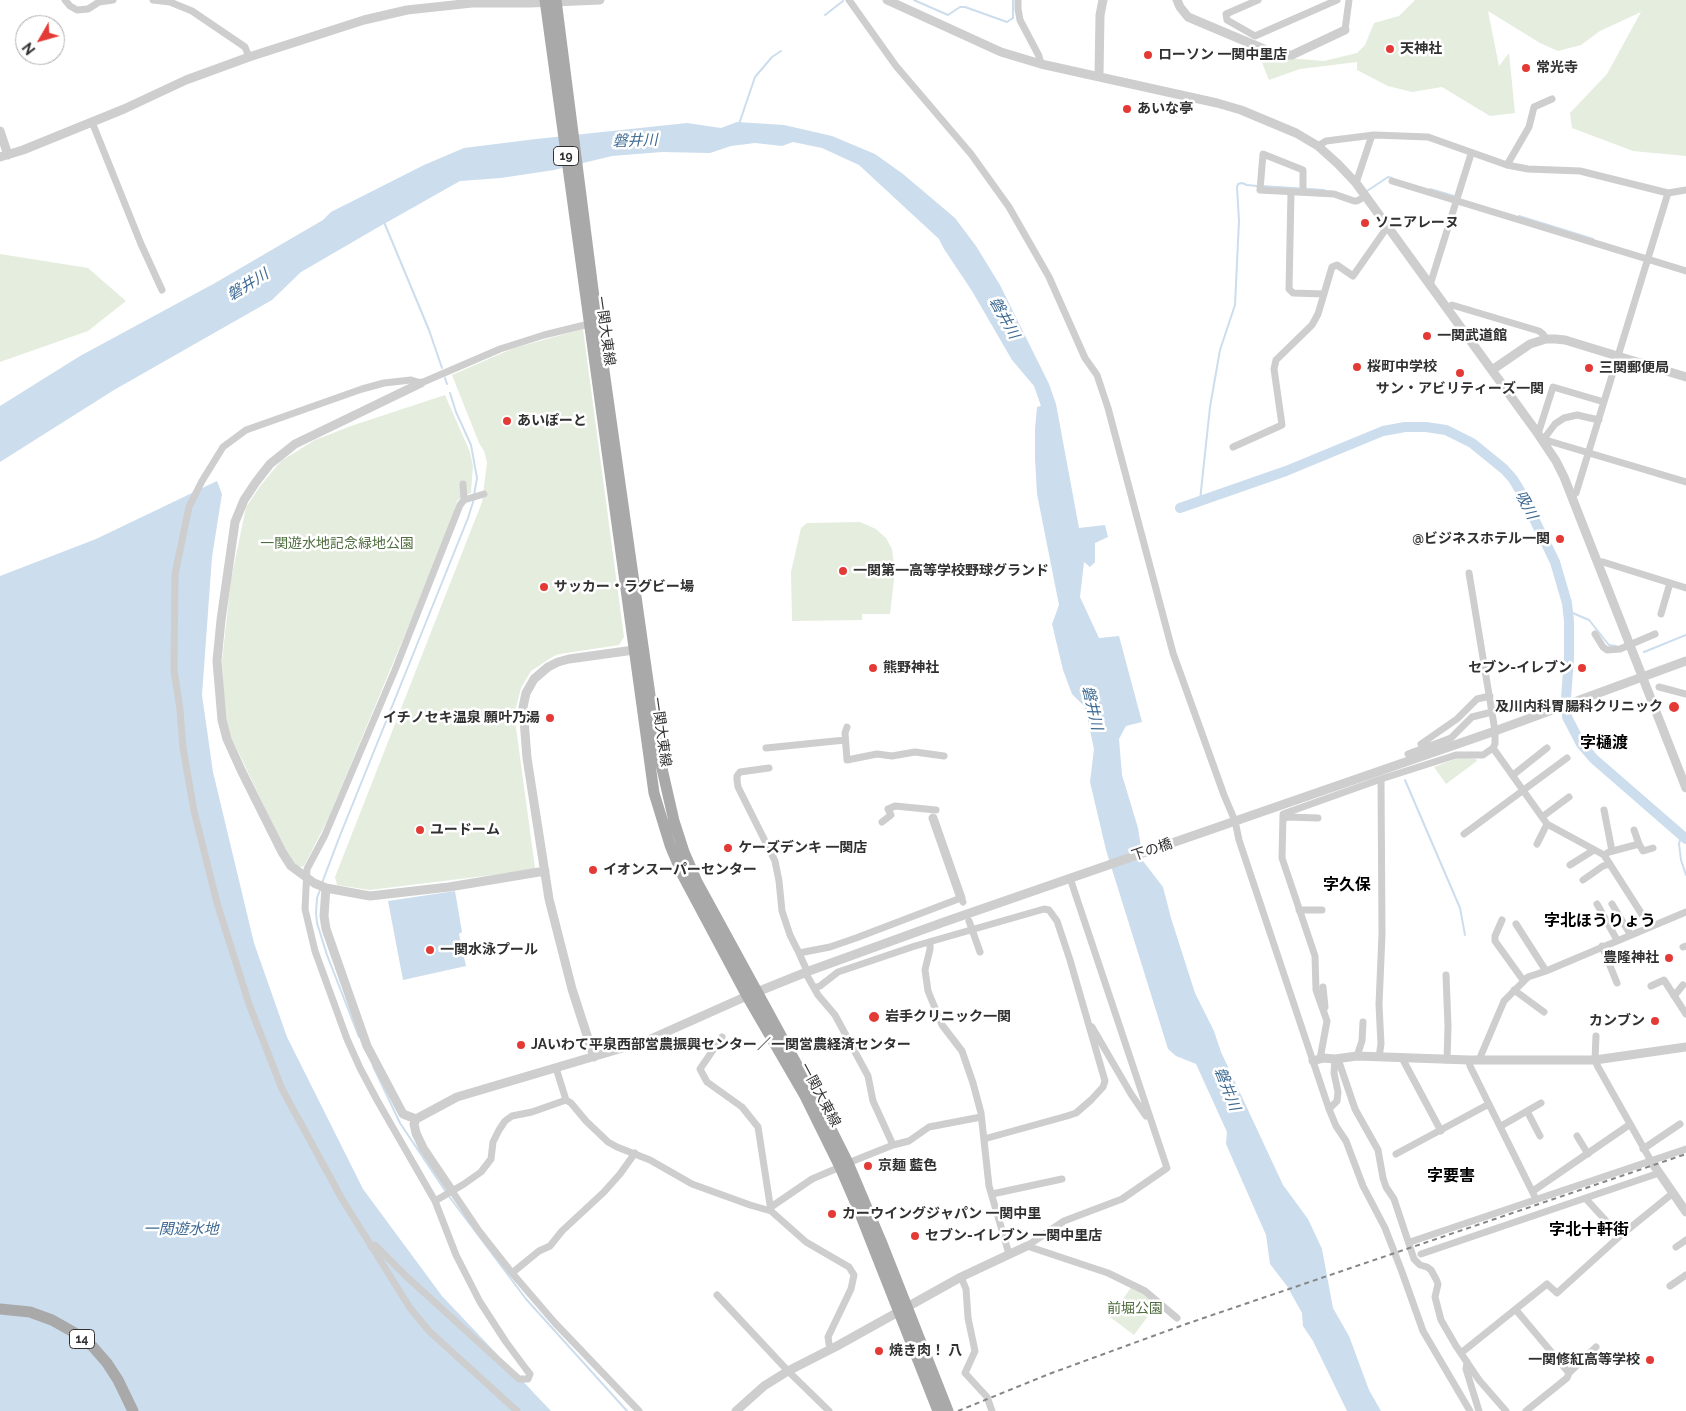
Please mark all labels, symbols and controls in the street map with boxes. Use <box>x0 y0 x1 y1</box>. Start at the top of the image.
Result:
north arrow <box>15 15 65 65</box>
text: N <box>19 39 39 58</box>
place label: 天神社 <box>1400 41 1442 57</box>
marker: 天神社 <box>1384 43 1396 55</box>
place label: ローソン 一関中里店 <box>1158 47 1287 63</box>
marker: ローソン 一関中里店 <box>1142 49 1154 61</box>
place label: 常光寺 <box>1536 60 1578 76</box>
marker: 常光寺 <box>1520 62 1532 74</box>
place label: あいな亭 <box>1137 101 1193 117</box>
marker: あいな亭 <box>1121 103 1133 115</box>
water label: 磐井川 <box>612 131 658 151</box>
road number: 19 <box>554 146 578 166</box>
place label: ソニアレーヌ <box>1375 215 1459 231</box>
marker: ソニアレーヌ <box>1359 217 1371 229</box>
water label: 磐井川 <box>224 265 272 305</box>
water label: 磐井川 <box>985 294 1023 342</box>
street label: 一関大東線 <box>592 295 618 367</box>
place label: 一関武道館 <box>1437 328 1507 344</box>
marker: 一関武道館 <box>1421 330 1433 342</box>
place label: 桜町中学校 <box>1367 359 1437 375</box>
place label: 三関郵便局 <box>1599 360 1669 376</box>
marker: 桜町中学校 <box>1351 361 1363 373</box>
marker: 三関郵便局 <box>1583 362 1595 374</box>
marker: サン・アビリティーズ一関 <box>1454 367 1466 379</box>
place label: サン・アビリティーズ一関 <box>1376 381 1544 397</box>
place label: あいぽーと <box>517 413 587 429</box>
marker: あいぽーと <box>501 415 513 427</box>
water label: 吸川 <box>1511 488 1541 522</box>
place label: @ビジネスホテル一関 <box>1412 531 1550 547</box>
marker: @ビジネスホテル一関 <box>1554 533 1566 545</box>
park label: 一関遊水地記念緑地公園 <box>260 536 414 552</box>
place label: 一関第一高等学校野球グランド <box>853 563 1049 579</box>
marker: 一関第一高等学校野球グランド <box>837 565 849 577</box>
place label: サッカー・ラグビー場 <box>554 579 694 595</box>
marker: サッカー・ラグビー場 <box>538 581 550 593</box>
place label: 熊野神社 <box>883 660 939 676</box>
place label: セブン-イレブン <box>1468 660 1572 676</box>
marker: 熊野神社 <box>867 662 879 674</box>
marker: セブン-イレブン <box>1576 662 1588 674</box>
water label: 磐井川 <box>1078 684 1106 732</box>
street label: 一関大東線 <box>648 696 674 768</box>
place label: 及川内科胃腸科クリニック <box>1495 699 1663 715</box>
marker: 及川内科胃腸科クリニック <box>1667 700 1681 714</box>
place label: イチノセキ温泉 願叶乃湯 <box>383 710 540 726</box>
marker: イチノセキ温泉 願叶乃湯 <box>544 712 556 724</box>
district label: 字樋渡 <box>1580 733 1628 753</box>
place label: ユードーム <box>430 822 500 838</box>
marker: ユードーム <box>414 824 426 836</box>
street label: 下の橋 <box>1129 835 1175 865</box>
place label: ケーズデンキ 一関店 <box>738 840 867 856</box>
marker: ケーズデンキ 一関店 <box>722 842 734 854</box>
place label: イオンスーパーセンター <box>603 862 757 878</box>
marker: イオンスーパーセンター <box>587 864 599 876</box>
district label: 字久保 <box>1323 875 1371 895</box>
district label: 字北ほうりょう <box>1544 911 1656 931</box>
place label: 一関水泳プール <box>440 942 538 958</box>
marker: 一関水泳プール <box>424 944 436 956</box>
place label: 豊隆神社 <box>1603 950 1659 966</box>
marker: 豊隆神社 <box>1663 952 1675 964</box>
place label: 岩手クリニック一関 <box>885 1009 1011 1025</box>
marker: 岩手クリニック一関 <box>867 1010 881 1024</box>
place label: カンブン <box>1589 1013 1645 1029</box>
marker: カンブン <box>1649 1015 1661 1027</box>
place label: JAいわて平泉西部営農振興センター／一関営農経済センター <box>531 1037 911 1053</box>
marker: JAいわて平泉西部営農振興センター／一関営農経済センター <box>515 1039 527 1051</box>
street label: 一関大東線 <box>796 1060 844 1130</box>
water label: 磐井川 <box>1210 1065 1244 1113</box>
place label: 京麺 藍色 <box>878 1158 937 1174</box>
marker: 京麺 藍色 <box>862 1160 874 1172</box>
district label: 字要害 <box>1427 1166 1475 1186</box>
place label: カーウイングジャパン 一関中里 <box>842 1206 1041 1222</box>
marker: カーウイングジャパン 一関中里 <box>826 1208 838 1220</box>
water label: 一関遊水地 <box>144 1220 218 1238</box>
district label: 字北十軒街 <box>1549 1220 1629 1240</box>
place label: セブン-イレブン 一関中里店 <box>925 1228 1102 1244</box>
marker: セブン-イレブン 一関中里店 <box>909 1230 921 1242</box>
park label: 前堀公園 <box>1107 1301 1163 1317</box>
road number: 14 <box>70 1330 94 1348</box>
place label: 焼き肉！ 八 <box>889 1343 962 1359</box>
marker: 焼き肉！ 八 <box>873 1345 885 1357</box>
place label: 一関修紅高等学校 <box>1528 1352 1640 1368</box>
marker: 一関修紅高等学校 <box>1644 1354 1656 1366</box>

